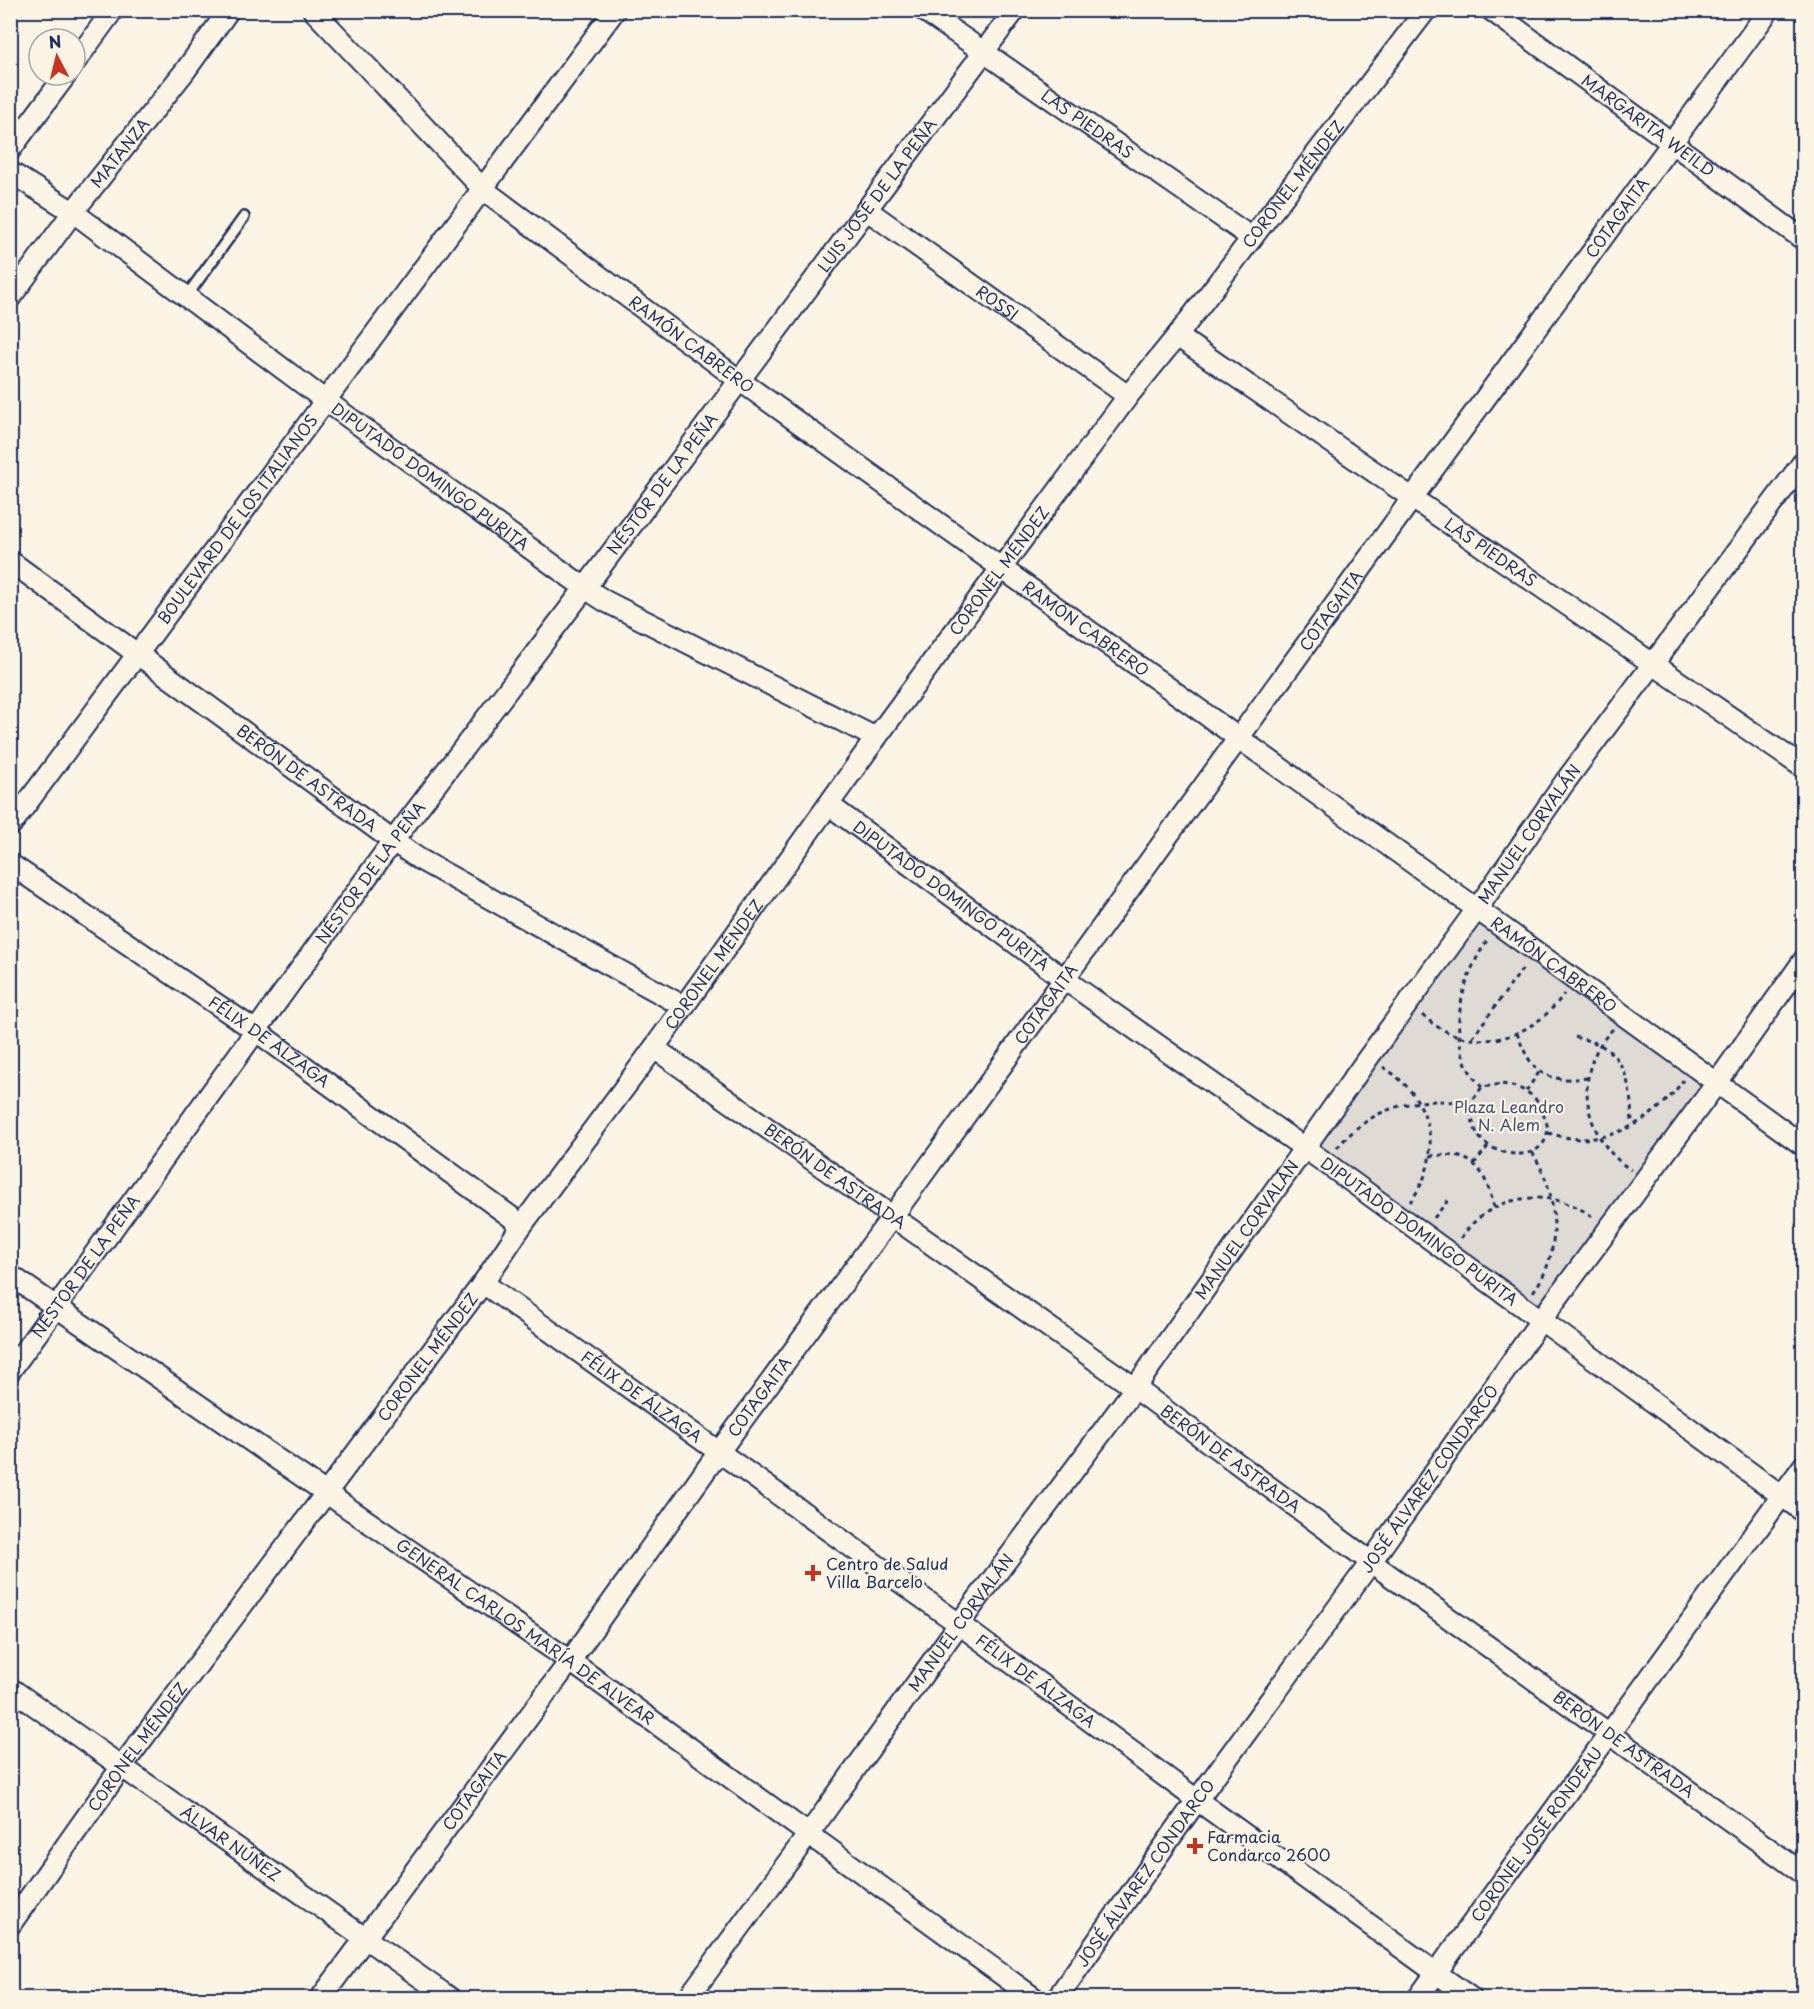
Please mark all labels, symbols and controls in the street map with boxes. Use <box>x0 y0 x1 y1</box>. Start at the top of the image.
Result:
north arrow <box>27 27 87 87</box>
text: N <box>47 28 63 54</box>
street label: MARGARITA WEILD <box>1577 68 1720 182</box>
street label: LAS PIEDRAS <box>1037 83 1139 164</box>
street label: MATANZA <box>84 112 155 192</box>
street label: LUIS JOSÉ DE LA PEÑA <box>811 113 942 277</box>
street label: CORONEL MÉNDEZ <box>1236 114 1349 252</box>
street label: COTAGAITA <box>1579 172 1654 262</box>
street label: ROSSI <box>972 279 1024 326</box>
street label: RAMÓN CABRERO <box>624 289 760 398</box>
street label: DIPUTADO DOMINGO PURITA <box>327 396 535 555</box>
street label: NÉSTOR DE LA PEÑA <box>601 407 722 560</box>
street label: BOULEVARD DE LOS ITALIANOS <box>151 409 323 628</box>
street label: CORONEL MÉNDEZ <box>943 501 1054 640</box>
street label: LAS PIEDRAS <box>1440 511 1542 592</box>
street label: COTAGAITA <box>1293 564 1368 655</box>
street label: RAMÓN CABRERO <box>1018 574 1155 681</box>
street label: BERÓN DE ASTRADA <box>232 718 383 837</box>
street label: MANUEL CORVALÁN <box>1471 759 1585 908</box>
street label: NÉSTOR DE LA PEÑA <box>309 796 430 949</box>
street label: DIPUTADO DOMINGO PURITA <box>849 814 1055 976</box>
street label: CORONEL MÉNDEZ <box>658 894 768 1034</box>
street label: RAMÓN CABRERO <box>1486 910 1622 1018</box>
street label: COTAGAITA <box>1008 958 1083 1049</box>
street label: FÉLIX DE ÁLZAGA <box>204 989 335 1092</box>
park label: Plaza Leandro N. Alem <box>1454 1094 1564 1136</box>
street label: BERÓN DE ASTRADA <box>760 1117 912 1234</box>
street label: DIPUTADO DOMINGO PURITA <box>1316 1150 1524 1311</box>
street label: MANUEL CORVALÁN <box>1188 1155 1303 1304</box>
street label: NÉSTOR DE LA PEÑA <box>25 1189 145 1342</box>
street label: CORONEL MÉNDEZ <box>371 1287 483 1426</box>
street label: FÉLIX DE ÁLZAGA <box>577 1344 708 1447</box>
street label: COTAGAITA <box>721 1351 796 1441</box>
street label: JOSÉ ÁLVAREZ CONDARCO <box>1354 1379 1503 1577</box>
street label: BERÓN DE ASTRADA <box>1156 1398 1307 1518</box>
street label: GENERAL CARLOS MARÍA DE ALVEAR <box>392 1532 660 1730</box>
street label: MANUEL CORVALÁN <box>901 1548 1019 1696</box>
place label: Centro de Salud Villa Barcelo <box>826 1551 948 1593</box>
marker: Centro de Salud Villa Barcelo <box>804 1564 822 1582</box>
street label: FÉLIX DE ÁLZAGA <box>971 1628 1101 1732</box>
street label: CORONEL MÉNDEZ <box>81 1676 192 1816</box>
street label: BERÓN DE ASTRADA <box>1549 1684 1700 1803</box>
street label: CORONEL JOSÉ RONDEAU <box>1464 1741 1607 1926</box>
street label: COTAGAITA <box>436 1744 511 1835</box>
street label: JOSÉ ÁLVAREZ CONDARCO <box>1070 1774 1219 1971</box>
street label: ÁLVAR NÚÑEZ <box>176 1799 286 1886</box>
place label: Farmacia Condarco 2600 <box>1207 1824 1330 1866</box>
marker: Farmacia Condarco 2600 <box>1188 1839 1202 1853</box>

